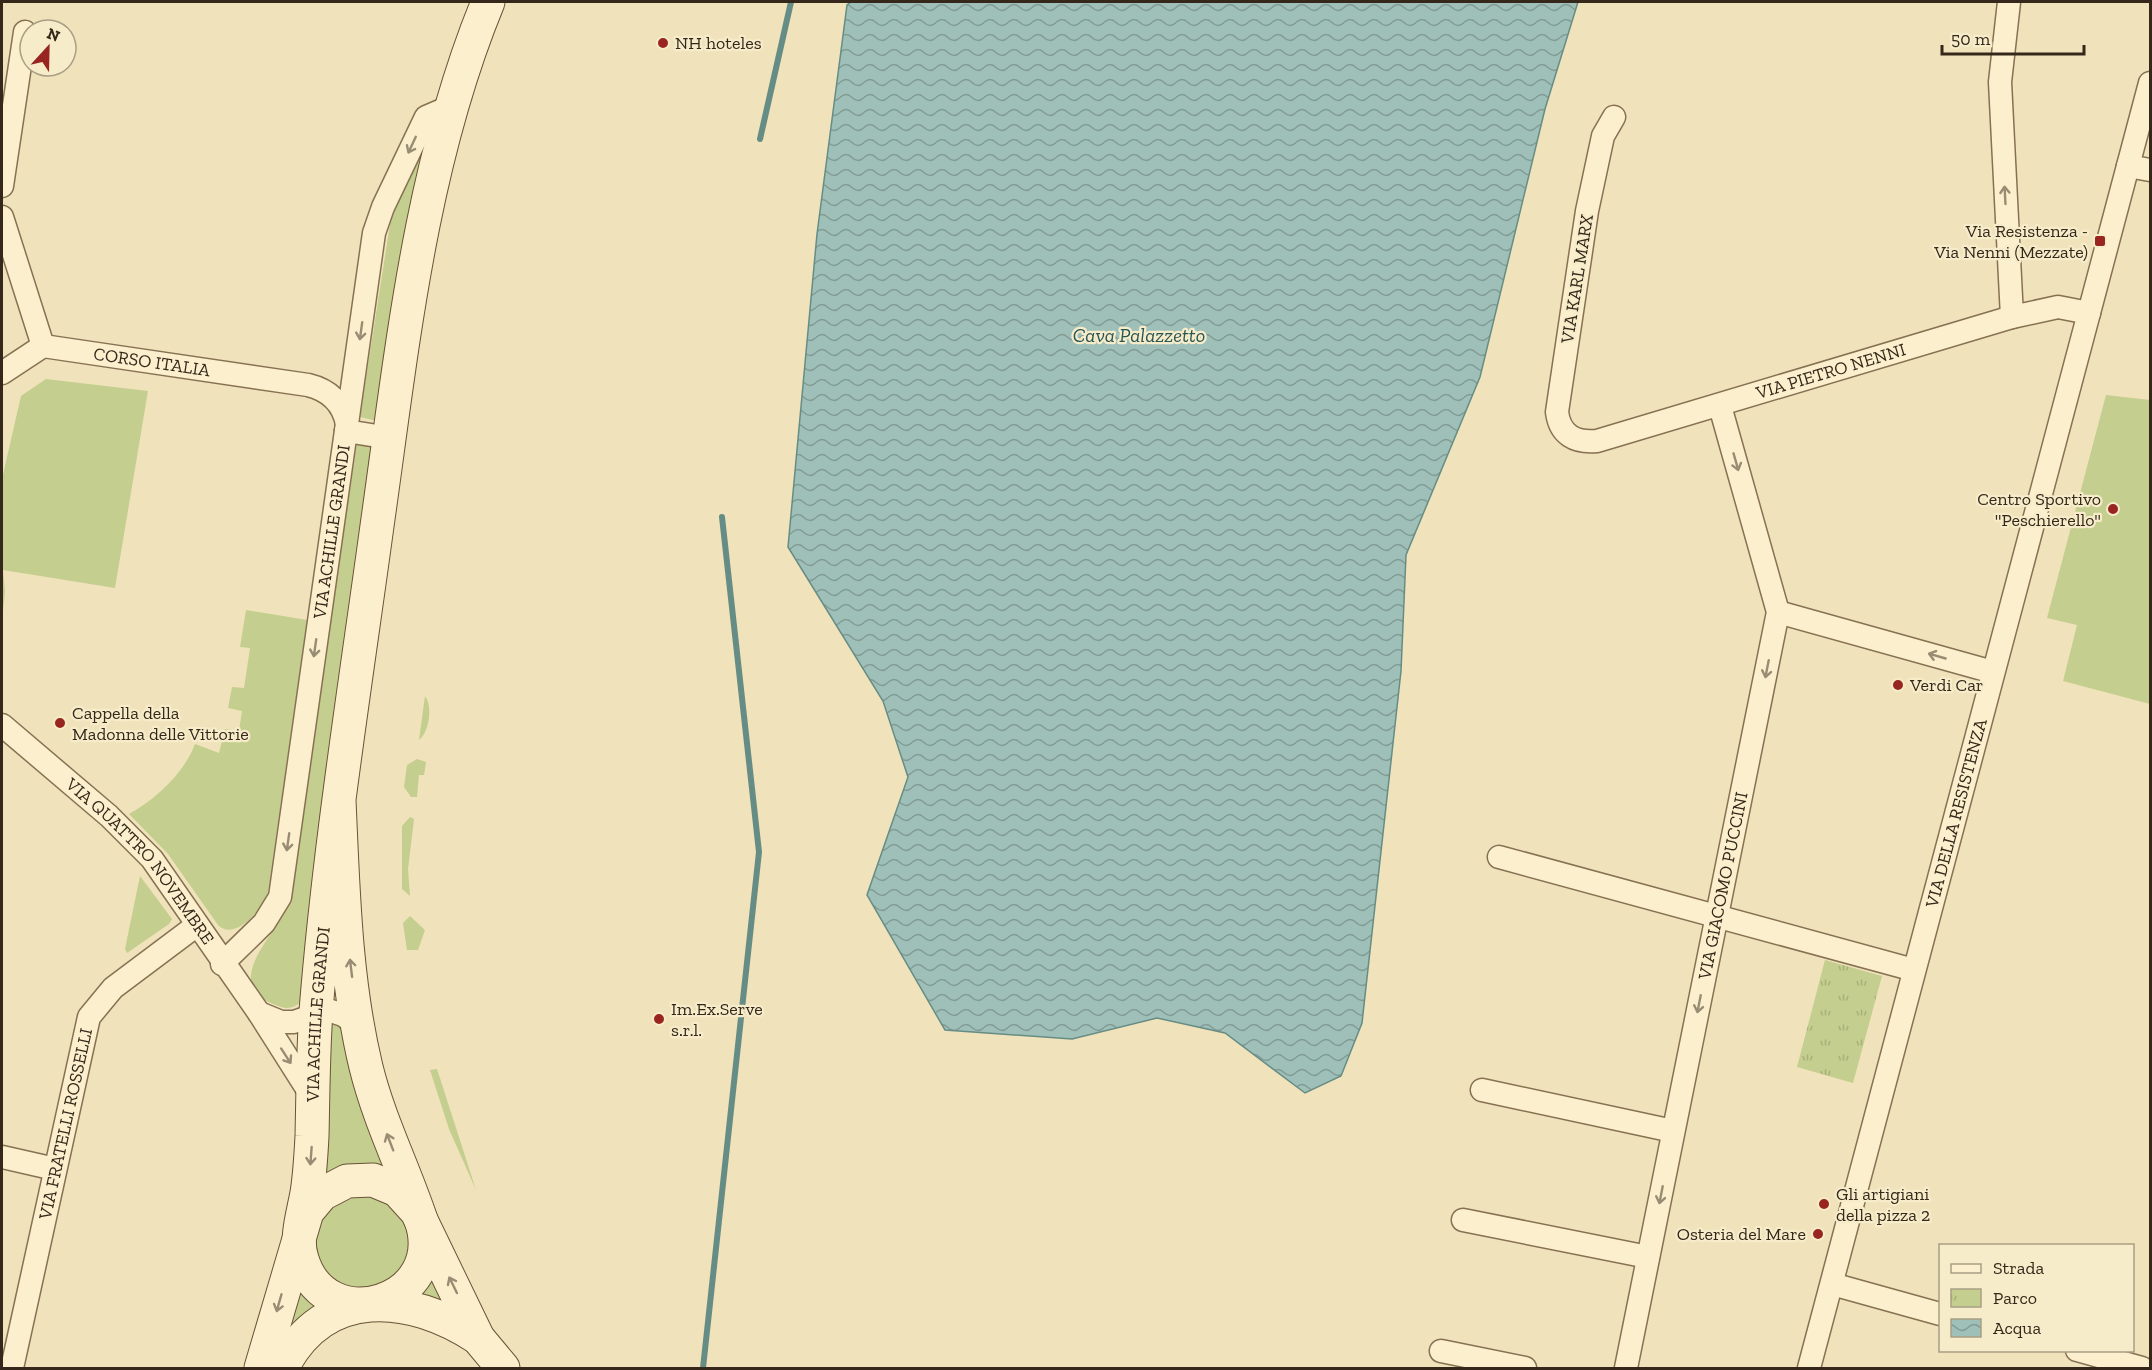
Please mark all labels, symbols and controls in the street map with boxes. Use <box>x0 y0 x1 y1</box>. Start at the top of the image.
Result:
north arrow <box>18 18 78 78</box>
scale bar <box>1942 18 2084 56</box>
text: N <box>44 23 63 46</box>
text: 50 m <box>1951 28 1991 50</box>
place label: NH hoteles <box>675 32 762 54</box>
marker: NH hoteles <box>656 36 670 50</box>
one-way arrow <box>406 135 418 153</box>
one-way arrow <box>2000 186 2011 206</box>
street label: VIA KARL MARX <box>1556 212 1598 346</box>
place label: Via Resistenza - Via Nenni (Mezzate) <box>1933 220 2088 263</box>
marker: Via Resistenza - Via Nenni (Mezzate) <box>2093 234 2107 248</box>
one-way arrow <box>355 320 366 340</box>
water label: Cava Palazzetto <box>1073 323 1205 347</box>
street label: VIA PIETRO NENNI <box>1753 338 1908 404</box>
street label: CORSO ITALIA <box>92 343 212 381</box>
street label: VIA ACHILLE GRANDI <box>308 443 355 621</box>
one-way arrow <box>1731 452 1742 471</box>
place label: Centro Sportivo "Peschierello" <box>1977 488 2101 531</box>
marker: Centro Sportivo "Peschierello" <box>2106 502 2120 516</box>
one-way arrow <box>310 638 321 658</box>
one-way arrow <box>1928 650 1947 661</box>
one-way arrow <box>1761 659 1772 678</box>
place label: Verdi Car <box>1909 674 1983 696</box>
marker: Verdi Car <box>1891 678 1905 692</box>
place label: Cappella della Madonna delle Vittorie <box>72 702 249 745</box>
marker: Cappella della Madonna delle Vittorie <box>53 716 67 730</box>
street label: VIA DELLA RESISTENZA <box>1920 716 1992 911</box>
street label: VIA QUATTRO NOVEMBRE <box>61 772 219 949</box>
street label: VIA GIACOMO PUCCINI <box>1693 790 1753 982</box>
one-way arrow <box>282 831 293 851</box>
street label: VIA ACHILLE GRANDI <box>302 926 335 1103</box>
one-way arrow <box>345 959 356 979</box>
one-way arrow <box>1693 994 1704 1014</box>
place label: Im.Ex.Serve s.r.l. <box>671 998 763 1041</box>
marker: Im.Ex.Serve s.r.l. <box>652 1012 666 1026</box>
street label: VIA FRATELLI ROSSELLI <box>34 1026 97 1222</box>
one-way arrow <box>280 1047 292 1064</box>
one-way arrow <box>383 1133 394 1152</box>
one-way arrow <box>305 1146 316 1166</box>
place label: Gli artigiani della pizza 2 <box>1836 1183 1930 1226</box>
one-way arrow <box>1654 1186 1666 1205</box>
marker: Gli artigiani della pizza 2 <box>1817 1197 1831 1211</box>
place label: Osteria del Mare <box>1677 1223 1806 1245</box>
marker: Osteria del Mare <box>1811 1227 1825 1241</box>
legend <box>1939 1244 2134 1352</box>
text: Strada <box>1993 1257 2044 1279</box>
one-way arrow <box>446 1277 458 1295</box>
text: Parco <box>1993 1287 2037 1309</box>
one-way arrow <box>273 1293 285 1312</box>
text: Acqua <box>1993 1317 2041 1339</box>

